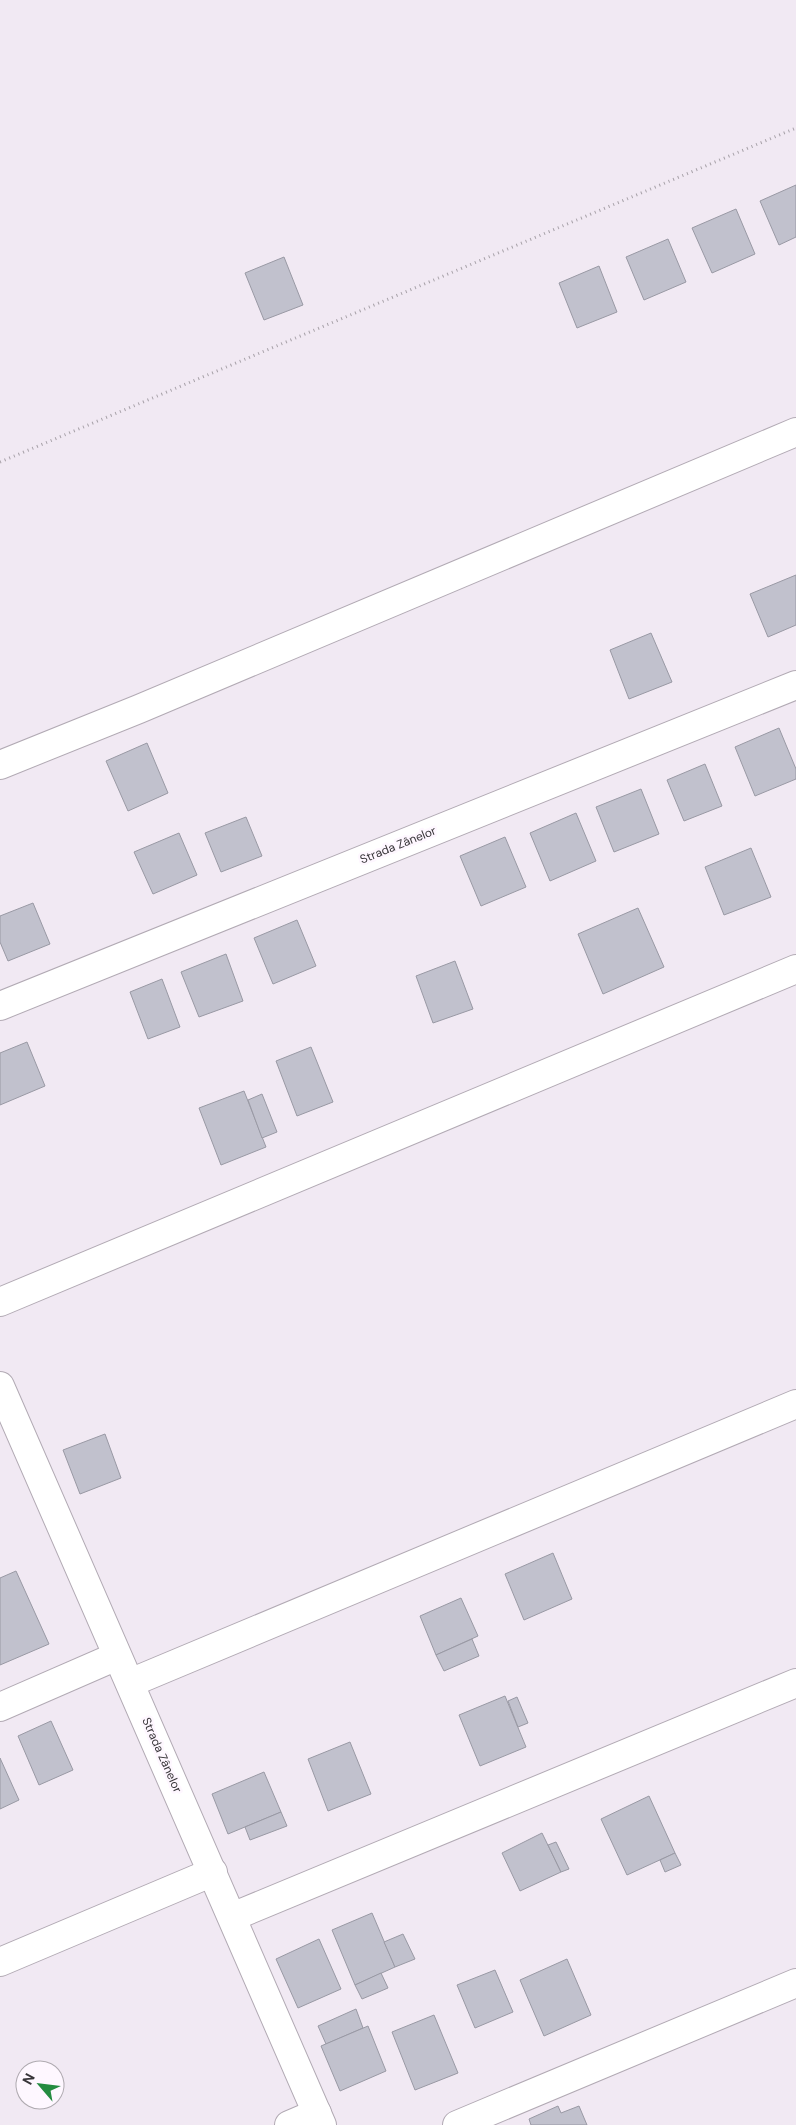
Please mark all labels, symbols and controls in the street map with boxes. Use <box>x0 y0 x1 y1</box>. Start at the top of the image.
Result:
street label: Strada Zânelor <box>358 822 439 868</box>
street label: Strada Zânelor <box>138 1715 186 1796</box>
north arrow <box>15 2060 65 2110</box>
text: N <box>18 2070 39 2088</box>

